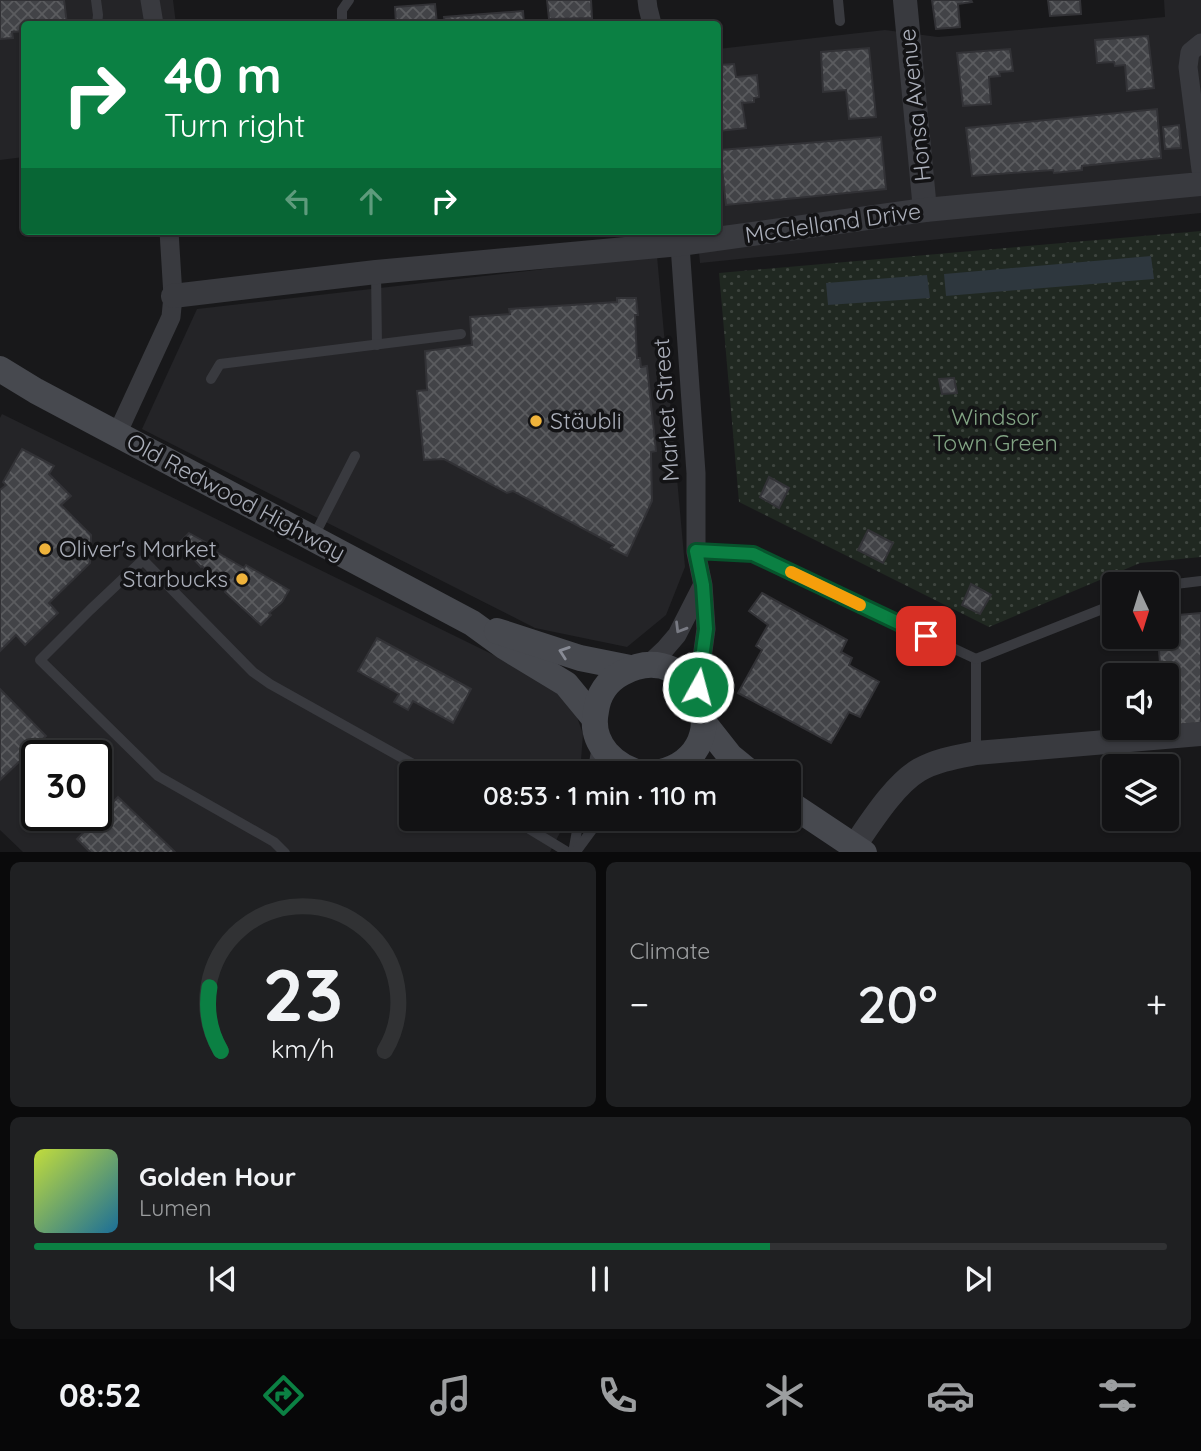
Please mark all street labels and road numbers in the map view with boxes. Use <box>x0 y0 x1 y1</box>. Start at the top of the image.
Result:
street label: Honsa Avenue <box>892 27 937 183</box>
street label: McClelland Drive <box>743 196 923 249</box>
street label: Market Street <box>646 337 685 483</box>
street label: Old Redwood Highway <box>122 427 351 567</box>

